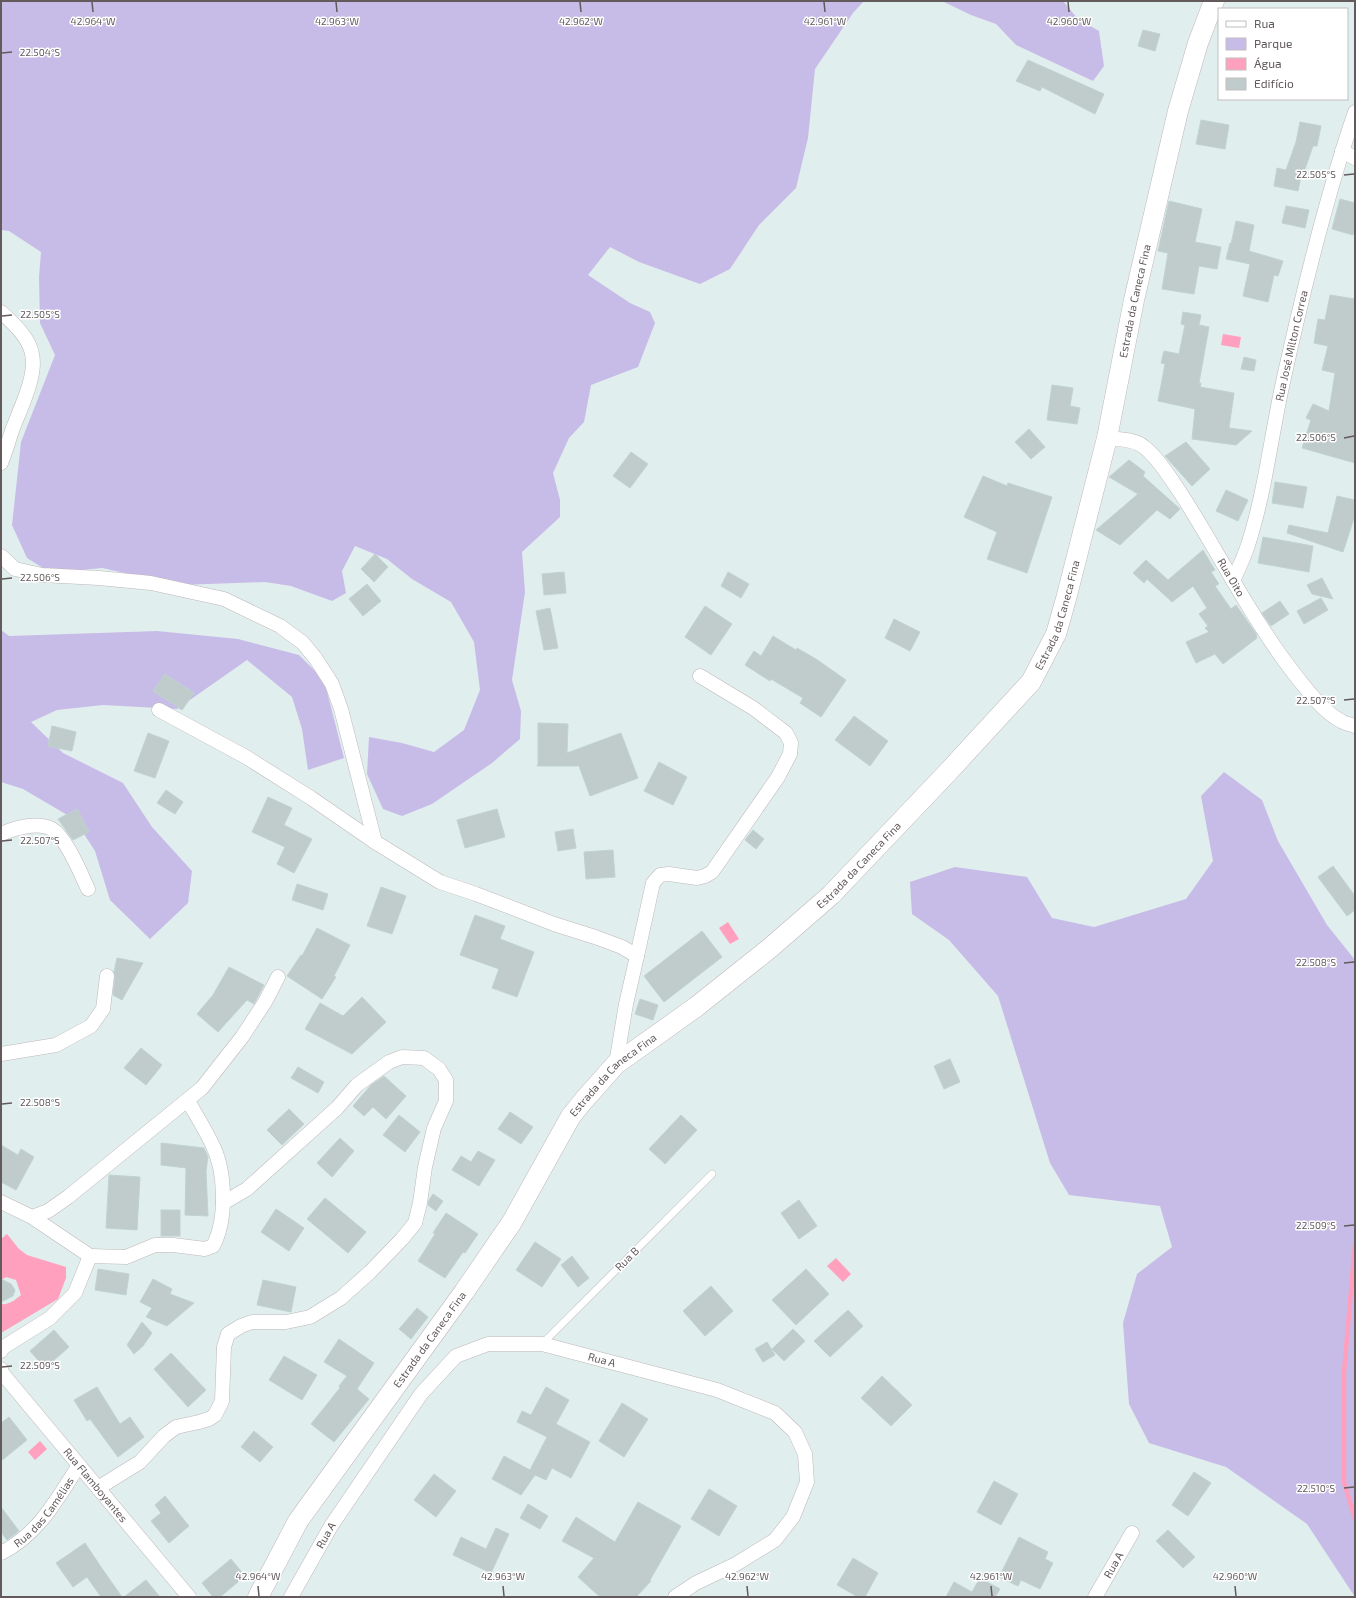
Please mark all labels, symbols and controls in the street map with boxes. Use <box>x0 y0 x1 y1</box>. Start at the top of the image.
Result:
legend <box>1218 8 1348 100</box>
text: 42.964°W <box>71 15 116 27</box>
text: 42.963°W <box>315 15 360 27</box>
text: 42.962°W <box>559 15 604 27</box>
text: 42.961°W <box>804 15 847 27</box>
text: 42.960°W <box>1047 15 1092 27</box>
text: Rua <box>1254 16 1275 30</box>
text: Parque <box>1254 36 1292 50</box>
text: 22.504°S <box>20 46 61 58</box>
text: Água <box>1254 56 1282 70</box>
text: Edifício <box>1254 76 1294 90</box>
text: 22.505°S <box>1296 168 1336 180</box>
street label: Estrada da Caneca Fina <box>1116 243 1153 359</box>
street label: Rua José Milton Correa <box>1272 289 1310 402</box>
text: 22.505°S <box>20 308 60 320</box>
text: 22.506°S <box>1296 431 1336 443</box>
street label: Rua Oito <box>1215 556 1248 599</box>
street label: Estrada da Caneca Fina <box>1032 559 1082 672</box>
text: 22.506°S <box>20 571 60 583</box>
text: 22.507°S <box>1296 694 1336 706</box>
street label: Estrada da Caneca Fina <box>813 819 903 911</box>
text: 22.507°S <box>20 834 60 846</box>
text: 22.508°S <box>1296 956 1337 968</box>
street label: Estrada da Caneca Fina <box>566 1030 659 1119</box>
text: 22.508°S <box>20 1096 61 1108</box>
text: 22.509°S <box>1296 1219 1336 1231</box>
street label: Rua B <box>612 1244 641 1273</box>
street label: Estrada da Caneca Fina <box>390 1289 468 1390</box>
street label: Rua A <box>587 1349 617 1369</box>
text: 22.509°S <box>20 1359 60 1371</box>
street label: Rua Flamboyantes <box>61 1445 131 1525</box>
street label: Rua das Camélias <box>11 1474 76 1550</box>
text: 22.510°S <box>1297 1482 1335 1494</box>
street label: Rua A <box>313 1519 338 1550</box>
street label: Rua A <box>1100 1549 1126 1580</box>
text: 42.964°W <box>236 1570 281 1582</box>
text: 42.963°W <box>481 1570 526 1582</box>
text: 42.962°W <box>725 1570 770 1582</box>
text: 42.961°W <box>970 1570 1013 1582</box>
text: 42.960°W <box>1213 1570 1258 1582</box>

